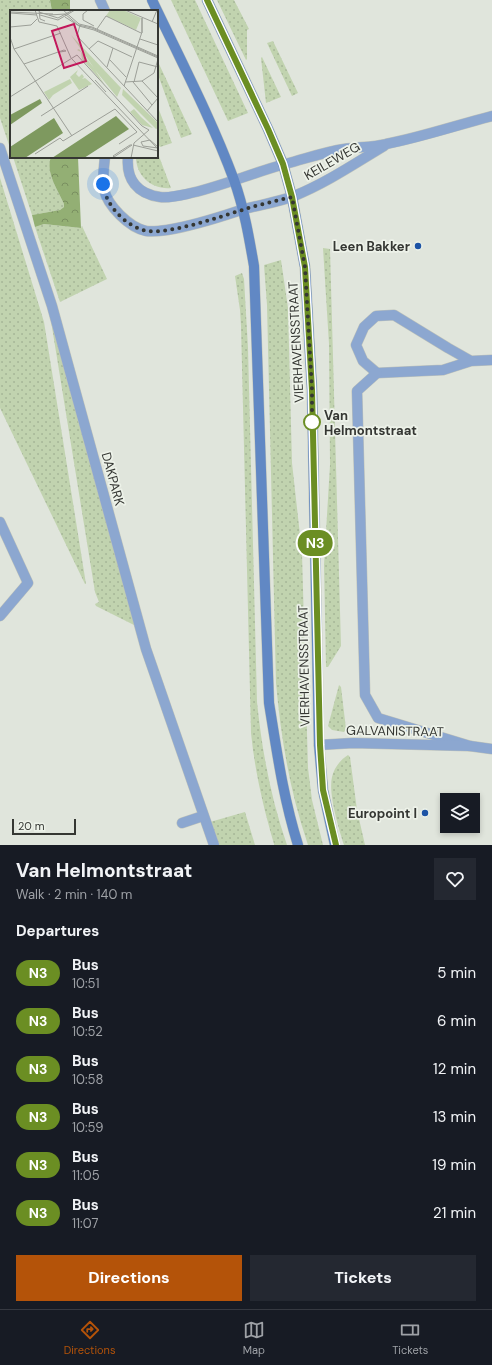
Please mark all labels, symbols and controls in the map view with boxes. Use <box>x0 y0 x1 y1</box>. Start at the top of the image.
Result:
inset map <box>10 10 158 158</box>
street label: KEILEWEG <box>301 138 363 184</box>
your location <box>93 174 113 194</box>
place label: Leen Bakker <box>333 238 411 255</box>
marker: Leen Bakker <box>413 241 423 251</box>
street label: VIERHAVENSSTRAAT <box>284 281 308 403</box>
place label: Van Helmontstraat <box>324 407 417 439</box>
marker: Van Helmontstraat <box>303 413 321 431</box>
street label: DAKPARK <box>98 450 128 508</box>
line badge: N3 <box>297 530 333 556</box>
text: N3 <box>306 534 324 552</box>
street label: VIERHAVENSSTRAAT <box>294 605 314 727</box>
street label: GALVANISTRAAT <box>346 722 444 740</box>
map controls <box>440 793 480 833</box>
button: layers <box>440 793 480 833</box>
place label: Europoint I <box>348 805 417 822</box>
marker: Europoint I <box>420 808 430 818</box>
scale bar <box>12 817 76 836</box>
text: 20 m <box>18 819 44 833</box>
text: Van Helmontstraat <box>16 858 192 883</box>
button: heart <box>434 858 476 900</box>
text: Walk · 2 min · 140 m <box>16 886 132 903</box>
text: Departures <box>16 921 99 941</box>
text: Bus <box>72 955 99 975</box>
text: 5 min <box>437 963 476 983</box>
text: N3 <box>29 964 47 982</box>
text: 10:51 <box>72 975 100 992</box>
text: Bus <box>72 1003 99 1023</box>
text: 6 min <box>437 1011 476 1031</box>
text: N3 <box>29 1012 47 1030</box>
text: 10:52 <box>72 1023 103 1040</box>
text: Bus <box>72 1051 99 1071</box>
text: 12 min <box>433 1059 476 1079</box>
text: N3 <box>29 1060 47 1078</box>
text: 10:58 <box>72 1071 103 1088</box>
text: Bus <box>72 1099 99 1119</box>
text: 13 min <box>433 1107 476 1127</box>
text: N3 <box>29 1108 47 1126</box>
text: 10:59 <box>72 1119 103 1136</box>
text: Bus <box>72 1147 99 1167</box>
text: 19 min <box>432 1155 476 1175</box>
text: N3 <box>29 1156 47 1174</box>
text: 11:05 <box>72 1167 100 1184</box>
text: Bus <box>72 1195 99 1215</box>
text: 21 min <box>433 1203 476 1223</box>
text: N3 <box>29 1204 47 1222</box>
text: 11:07 <box>72 1215 98 1232</box>
button: Directions <box>16 1255 242 1301</box>
button: Tickets <box>250 1255 476 1301</box>
tab: Directions <box>64 1319 115 1357</box>
tab: Map <box>243 1319 265 1357</box>
tab: Tickets <box>392 1319 428 1357</box>

